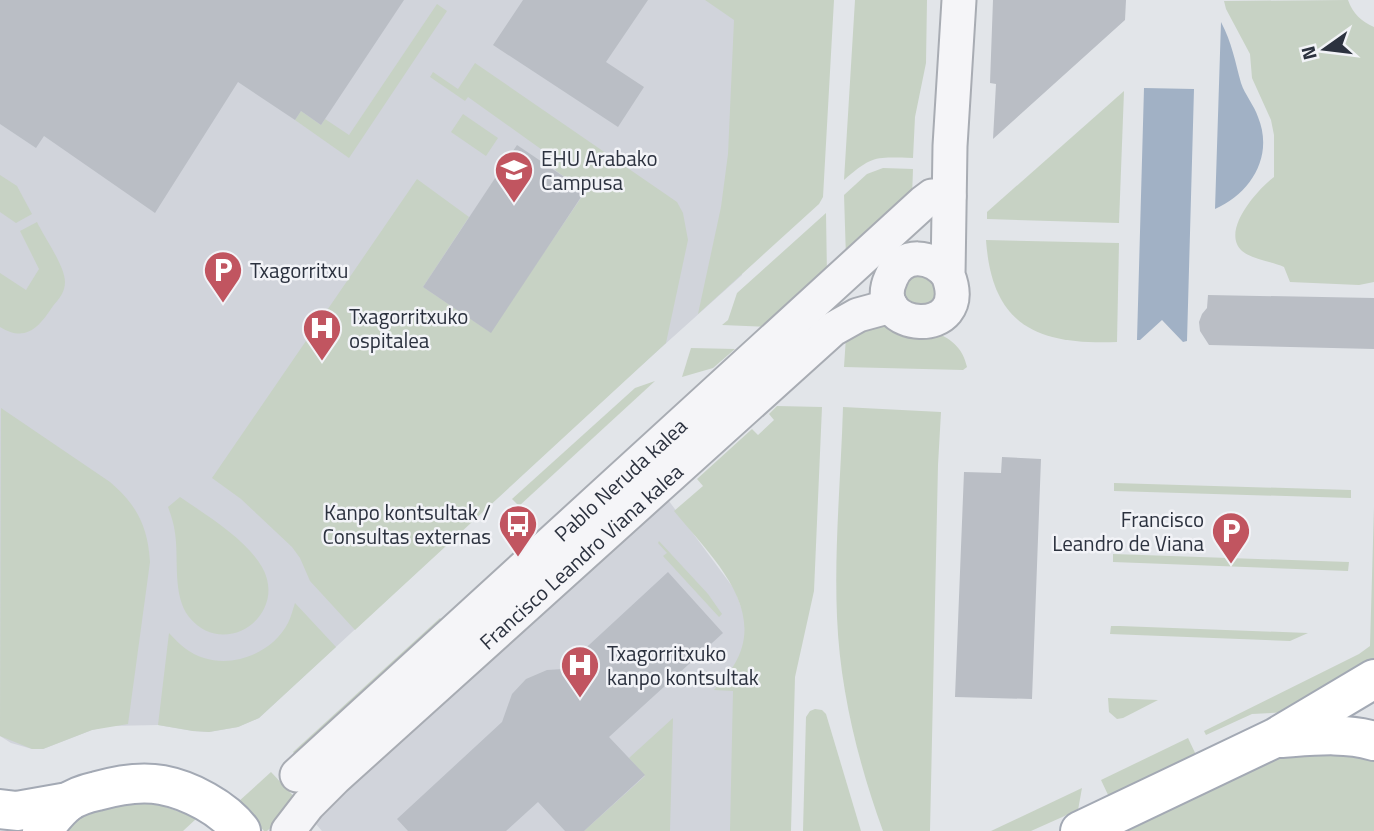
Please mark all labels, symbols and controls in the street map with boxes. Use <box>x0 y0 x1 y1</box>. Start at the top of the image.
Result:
north arrow <box>1290 14 1360 84</box>
text: N <box>1292 43 1324 63</box>
place label: EHU Arabako Campusa <box>541 142 658 198</box>
school or university icon: EHU Arabako Campusa <box>493 149 535 204</box>
parking icon: Txagorritxu <box>202 249 244 304</box>
place label: Txagorritxu <box>250 254 349 286</box>
place label: Txagorritxuko ospitalea <box>349 300 468 356</box>
hospital icon: Txagorritxuko ospitalea <box>301 307 343 362</box>
street label: Pablo Neruda kalea <box>547 410 694 549</box>
street label: Francisco Leandro Viana kalea <box>472 456 690 657</box>
place label: Kanpo kontsultak / Consultas externas <box>323 496 491 552</box>
bus stop icon: Kanpo kontsultak / Consultas externas <box>497 503 539 558</box>
place label: Francisco Leandro de Viana <box>1052 503 1204 559</box>
parking icon: Francisco Leandro de Viana <box>1210 510 1252 565</box>
place label: Txagorritxuko kanpo kontsultak <box>607 637 759 693</box>
hospital icon: Txagorritxuko kanpo kontsultak <box>559 644 601 699</box>

